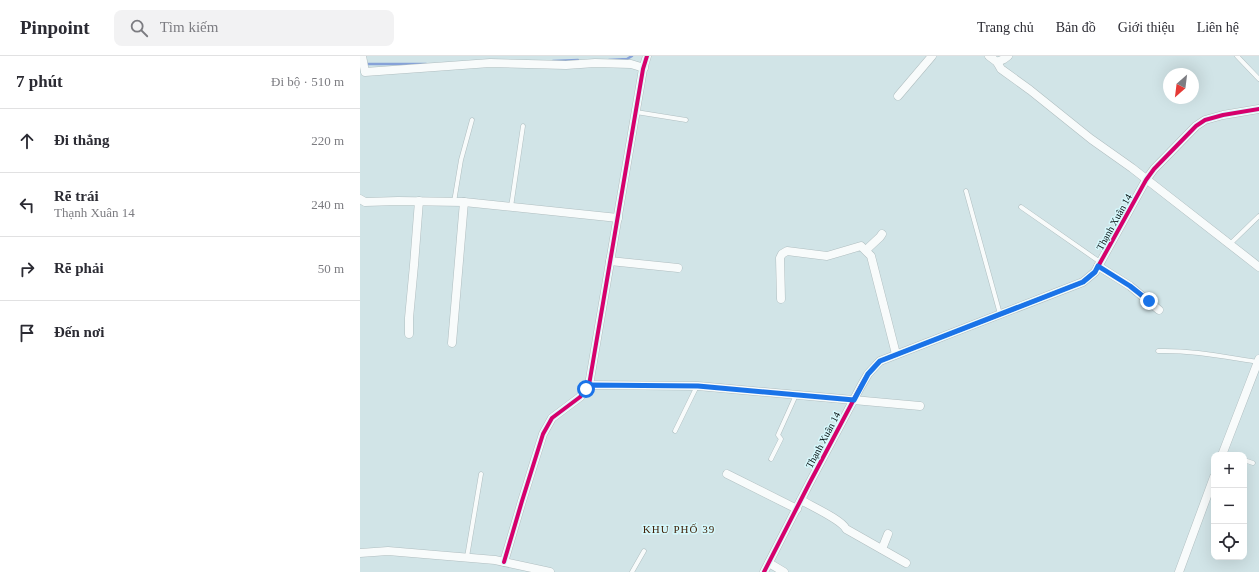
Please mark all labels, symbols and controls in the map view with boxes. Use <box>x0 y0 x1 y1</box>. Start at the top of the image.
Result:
search box <box>114 10 394 46</box>
text: Pinpoint <box>20 17 90 38</box>
icon: search <box>128 17 150 39</box>
text: Tìm kiếm <box>160 19 218 35</box>
text: Trang chủ <box>977 20 1034 35</box>
text: Bản đồ <box>1056 20 1096 35</box>
text: Giới thiệu <box>1118 20 1175 35</box>
text: Liên hệ <box>1197 20 1239 35</box>
north arrow <box>1163 68 1199 104</box>
text: 7 phút <box>16 72 63 91</box>
text: Đi bộ · 510 m <box>271 74 344 89</box>
icon: ahead <box>16 130 38 152</box>
text: Đi thẳng <box>54 132 109 148</box>
text: 220 m <box>311 133 344 148</box>
text: Rẽ trái <box>54 188 99 204</box>
street label: Thạnh Xuân 14 <box>1094 192 1134 252</box>
icon: left <box>16 194 38 216</box>
text: 240 m <box>311 197 344 212</box>
text: Thạnh Xuân 14 <box>54 205 135 220</box>
icon: right <box>16 258 38 280</box>
text: Rẽ phải <box>54 260 104 276</box>
text: 50 m <box>318 261 344 276</box>
route end <box>1140 292 1158 310</box>
icon: arrive <box>16 322 38 344</box>
text: Đến nơi <box>54 324 104 340</box>
route start <box>577 380 595 398</box>
street label: Thạnh Xuân 14 <box>804 410 842 470</box>
map controls <box>1211 452 1247 560</box>
button: + <box>1211 452 1247 488</box>
button: − <box>1211 488 1247 524</box>
district label: KHU PHỐ 39 <box>643 523 715 535</box>
button: locate <box>1211 524 1247 560</box>

